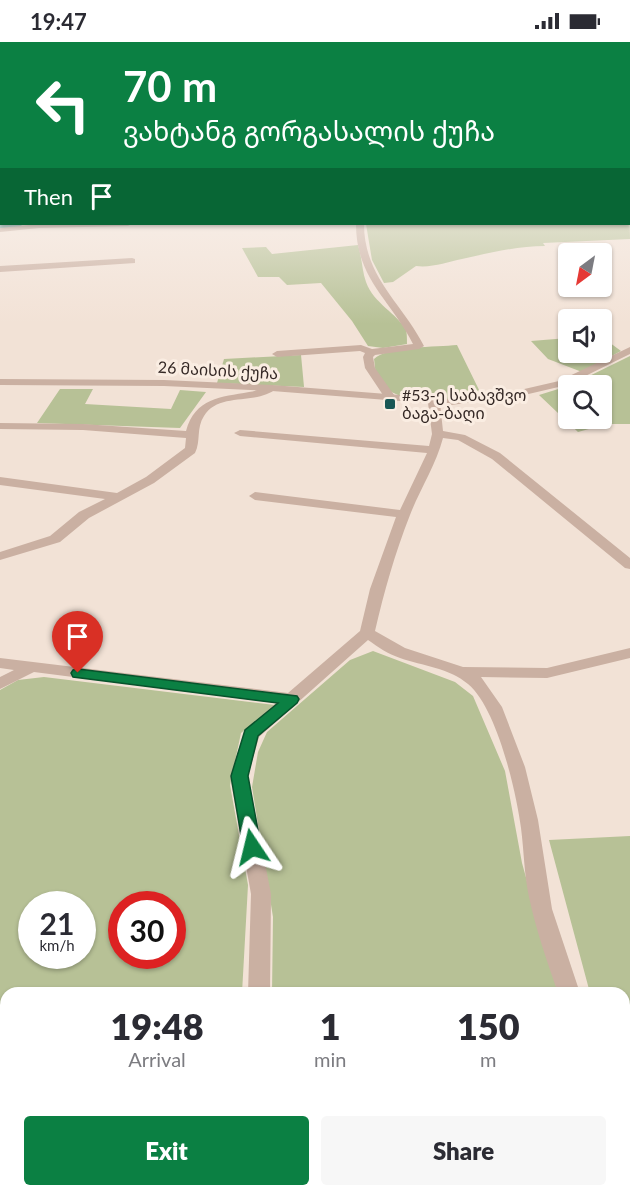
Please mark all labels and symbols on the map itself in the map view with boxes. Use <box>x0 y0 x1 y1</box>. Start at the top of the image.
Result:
north arrow <box>558 243 612 297</box>
street label: 26 მაისის ქუჩა <box>157 357 279 383</box>
place label: #53-ე საბავშვო ბაგა-ბაღი <box>402 385 526 423</box>
marker: #53-ე საბავშვო ბაგა-ბაღი <box>383 397 397 411</box>
pin <box>52 611 103 673</box>
position arrow <box>220 815 284 879</box>
speed limit sign: 30 <box>108 891 186 969</box>

